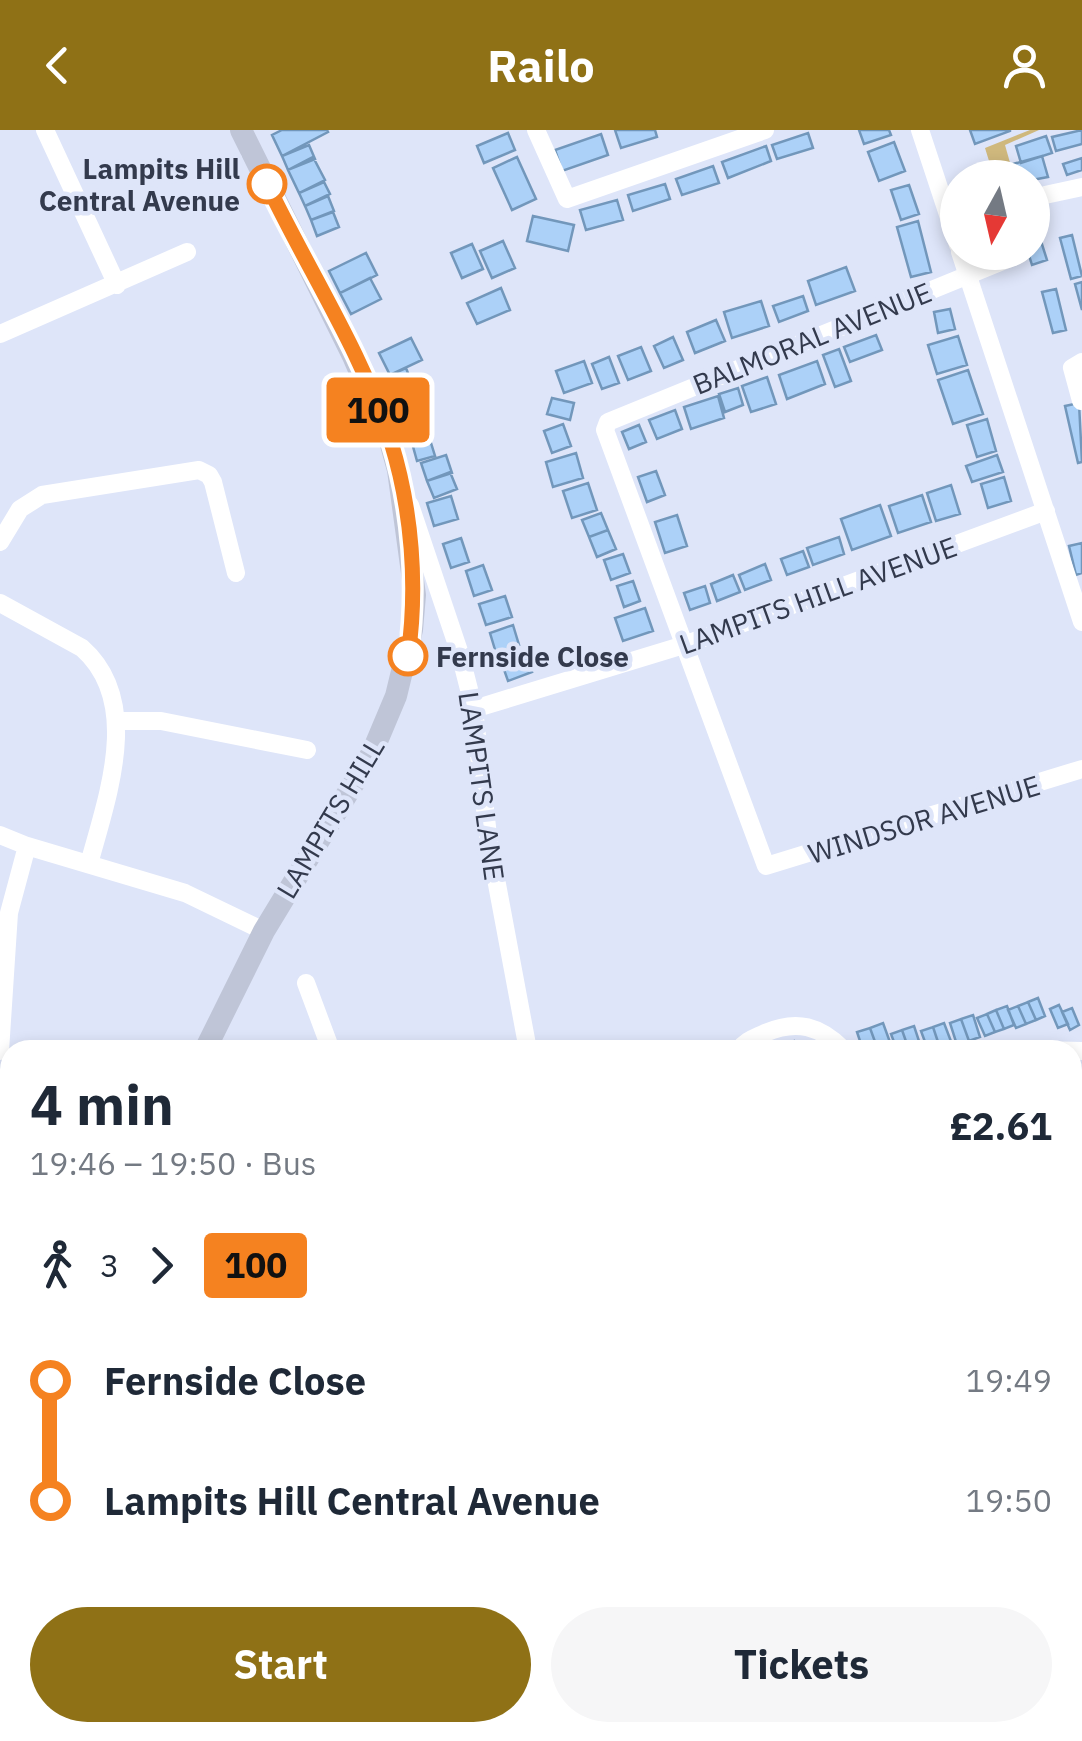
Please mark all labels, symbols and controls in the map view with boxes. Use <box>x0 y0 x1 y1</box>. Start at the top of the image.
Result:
text: Railo <box>487 36 595 94</box>
icon: back <box>30 38 85 93</box>
icon: person <box>997 38 1052 93</box>
place label: Lampits Hill Central Avenue <box>39 150 240 219</box>
north arrow <box>940 160 1050 270</box>
map controls <box>940 160 1050 270</box>
marker: Lampits Hill Central Avenue <box>248 165 286 203</box>
street label: BALMORAL AVENUE <box>687 273 937 403</box>
line badge: 100 <box>320 378 436 442</box>
text: 100 <box>346 387 410 433</box>
street label: LAMPITS HILL AVENUE <box>674 528 962 662</box>
marker: Fernside Close <box>389 637 427 675</box>
place label: Fernside Close <box>436 638 629 675</box>
street label: LAMPITS LANE <box>450 689 514 883</box>
street label: LAMPITS HILL <box>268 731 392 905</box>
street label: WINDSOR AVENUE <box>804 766 1044 872</box>
text: 4 min <box>30 1069 174 1140</box>
text: £2.61 <box>950 1101 1052 1150</box>
text: 19:46 – 19:50 · Bus <box>30 1142 316 1184</box>
icon: walk <box>30 1238 85 1293</box>
icon: forward <box>134 1238 189 1293</box>
text: 100 <box>224 1242 287 1288</box>
text: 3 <box>100 1244 119 1286</box>
text: Fernside Close <box>104 1356 366 1405</box>
text: 19:49 <box>966 1359 1052 1401</box>
text: Lampits Hill Central Avenue <box>104 1476 600 1525</box>
text: 19:50 <box>966 1479 1052 1521</box>
button: Start <box>30 1607 531 1722</box>
button: Tickets <box>551 1607 1052 1722</box>

